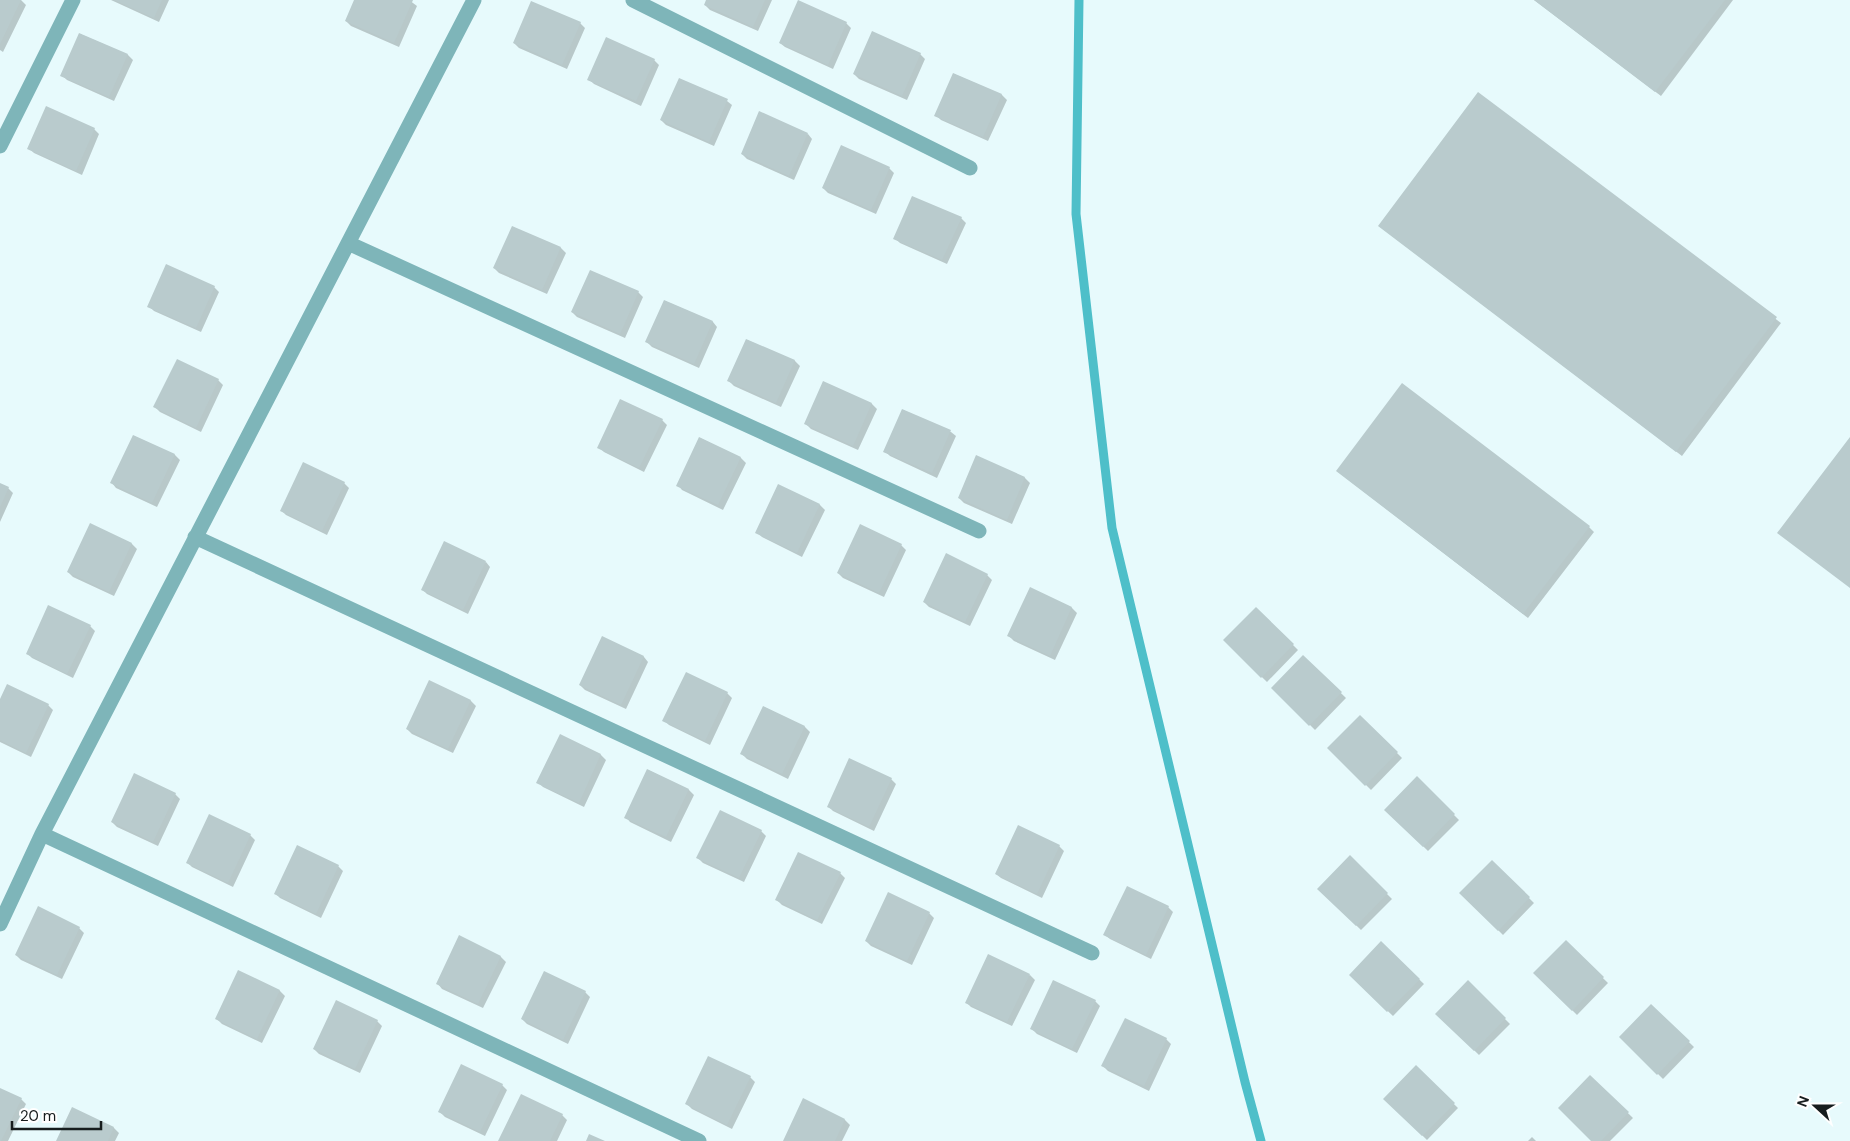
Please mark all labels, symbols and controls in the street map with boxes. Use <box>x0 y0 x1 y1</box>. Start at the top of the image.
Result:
north arrow <box>1790 1081 1840 1131</box>
text: N <box>1793 1093 1813 1109</box>
scale bar <box>12 1098 101 1130</box>
text: 20 m <box>20 1106 56 1126</box>

